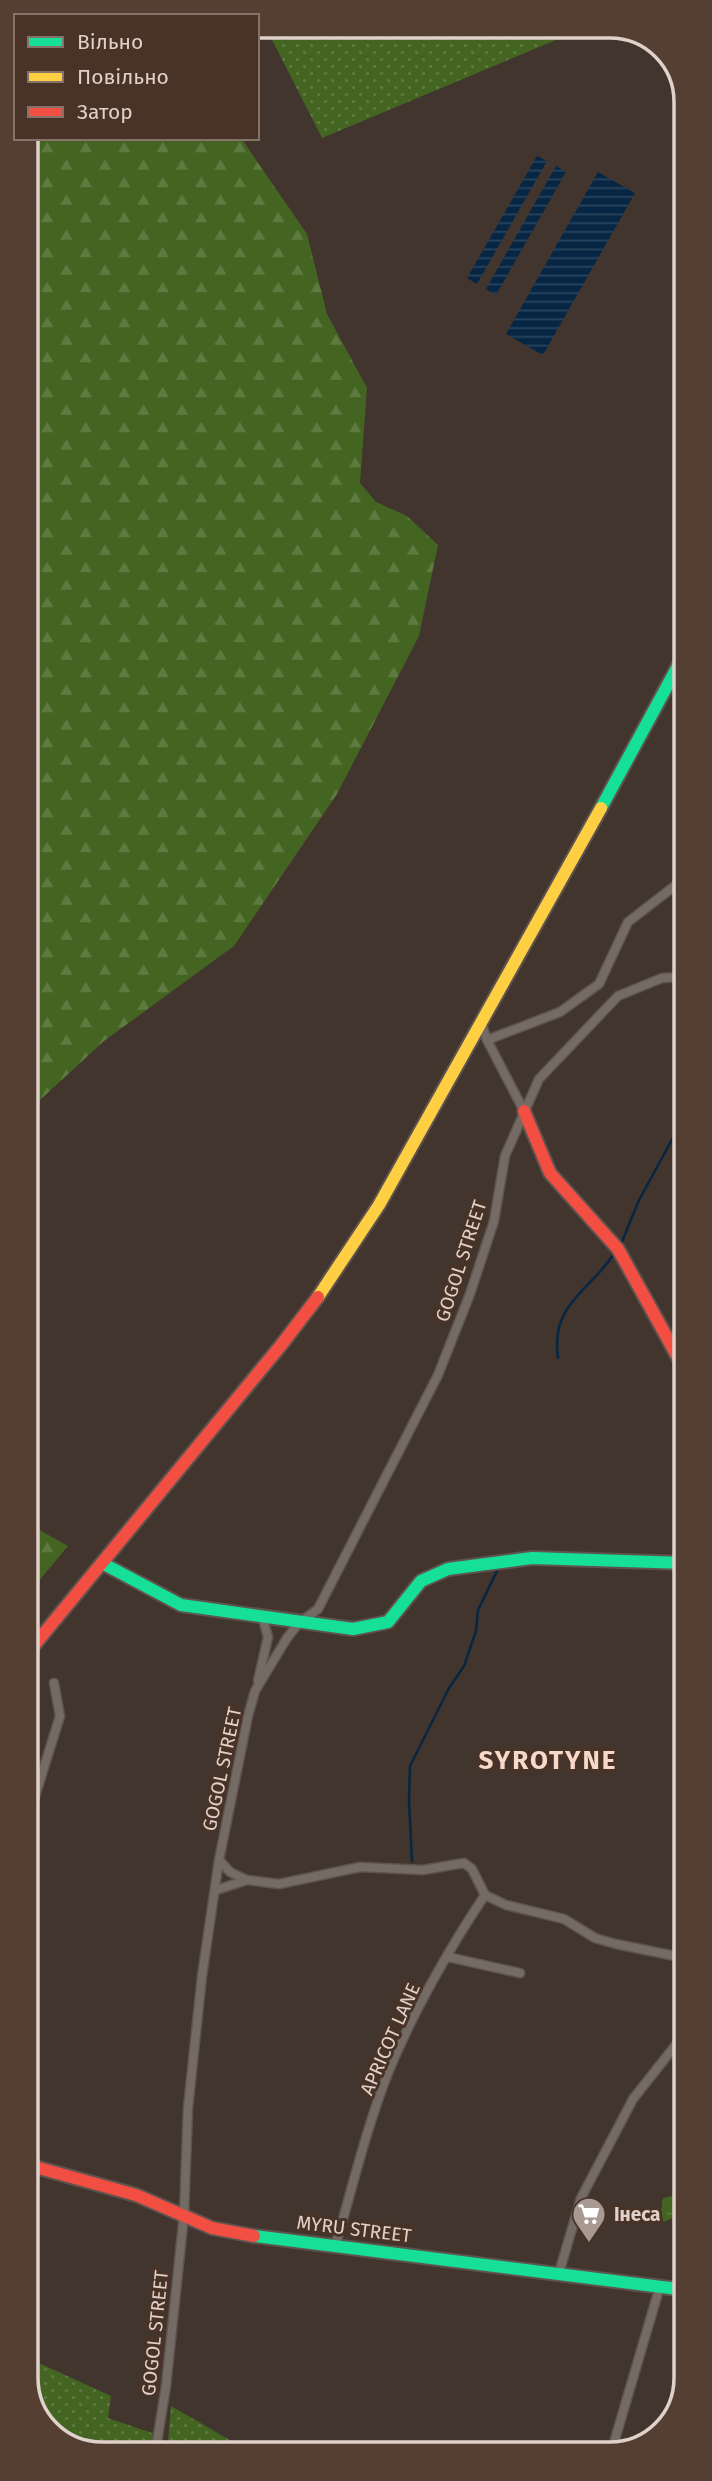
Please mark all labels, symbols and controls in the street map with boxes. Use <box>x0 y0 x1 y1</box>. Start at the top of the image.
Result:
legend <box>14 14 259 140</box>
text: Вільно <box>77 29 143 55</box>
text: Повільно <box>77 64 169 90</box>
text: Затор <box>77 99 133 125</box>
street label: GOGOL STREET <box>431 1197 491 1325</box>
street label: GOGOL STREET <box>198 1705 246 1833</box>
district label: SYROTYNE <box>479 1745 617 1776</box>
street label: APRICOT LANE <box>355 1979 425 2099</box>
supermarket icon: Інеса <box>570 2195 608 2244</box>
place label: Інеса <box>614 2203 661 2226</box>
street label: MYRU STREET <box>295 2211 413 2247</box>
street label: GOGOL STREET <box>137 2269 173 2397</box>

